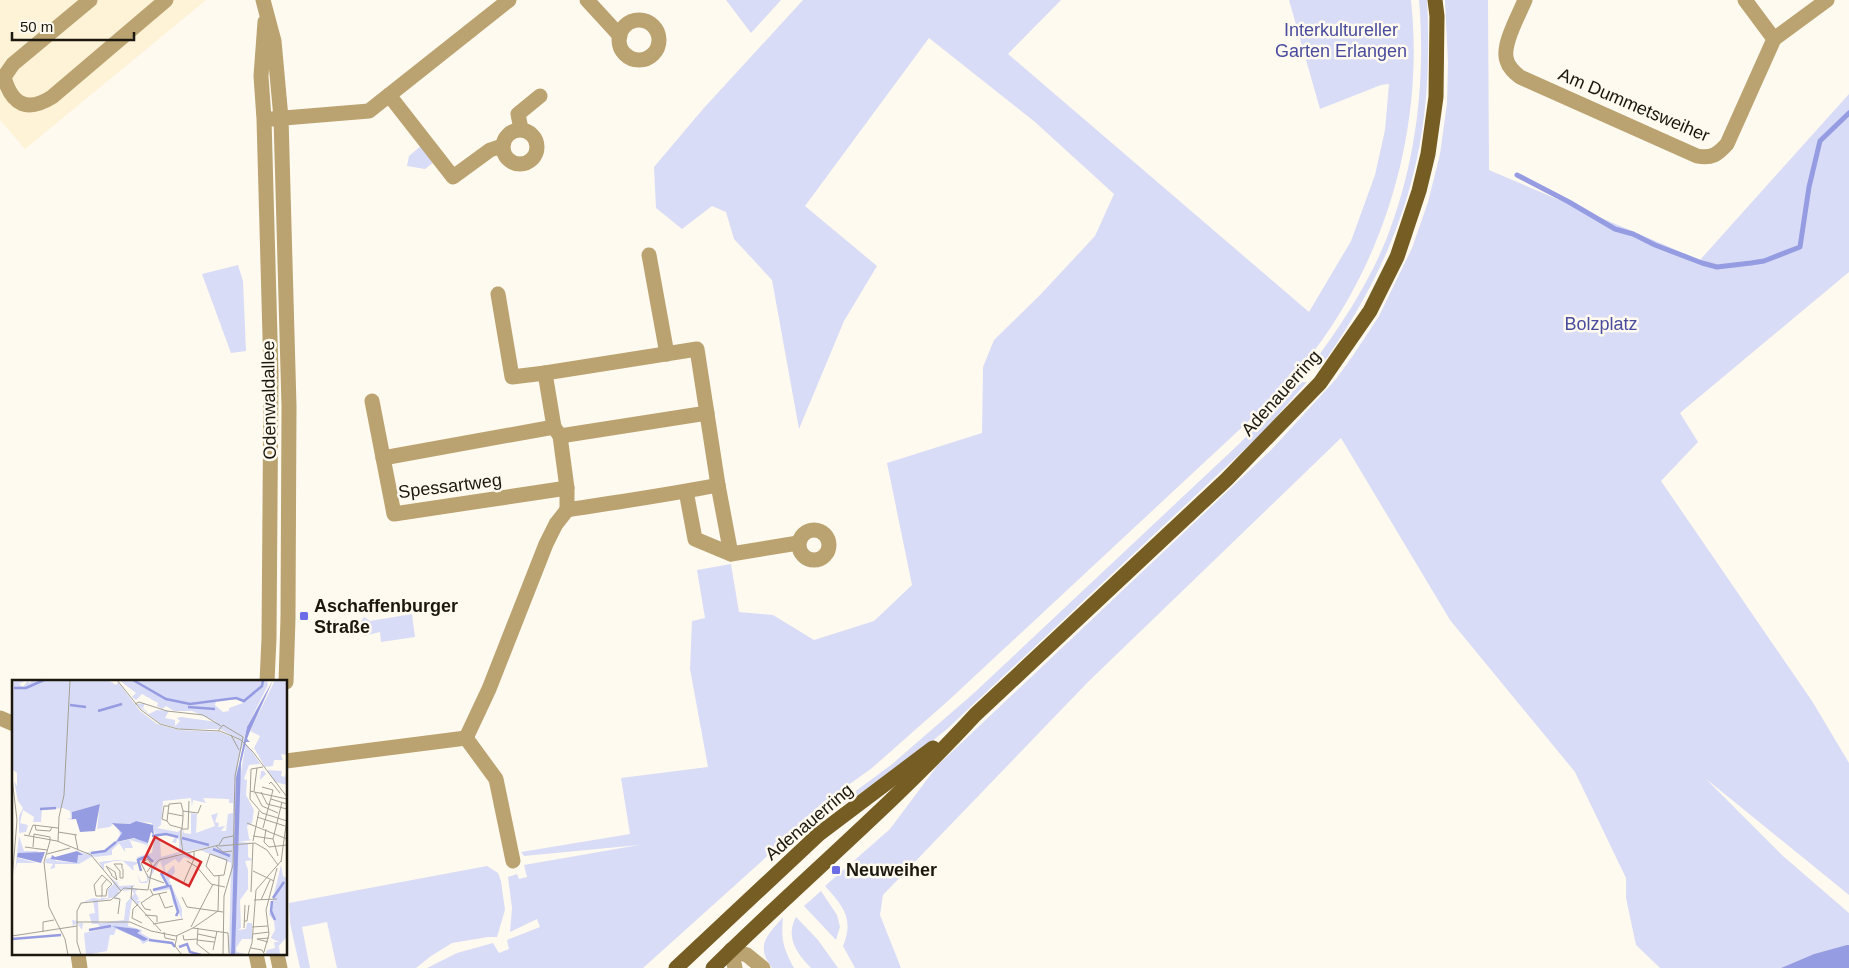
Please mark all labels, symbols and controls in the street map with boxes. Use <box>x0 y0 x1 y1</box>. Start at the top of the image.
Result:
scale bar <box>12 10 135 42</box>
text: 50 m <box>20 18 53 35</box>
park label: Interkultureller Garten Erlangen <box>1275 20 1407 61</box>
street label: Am Dummetsweiher <box>1556 64 1712 146</box>
park label: Bolzplatz <box>1564 314 1638 334</box>
street label: Odenwaldallee <box>258 340 280 460</box>
street label: Adenauerring <box>1237 346 1325 440</box>
street label: Spessartweg <box>397 470 503 502</box>
place label: Aschaffenburger Straße <box>314 596 458 637</box>
marker: Aschaffenburger Straße <box>298 610 310 622</box>
inset map <box>12 680 288 956</box>
street label: Adenauerring <box>761 780 857 864</box>
place label: Neuweiher <box>846 860 937 880</box>
marker: Neuweiher <box>830 864 842 876</box>

